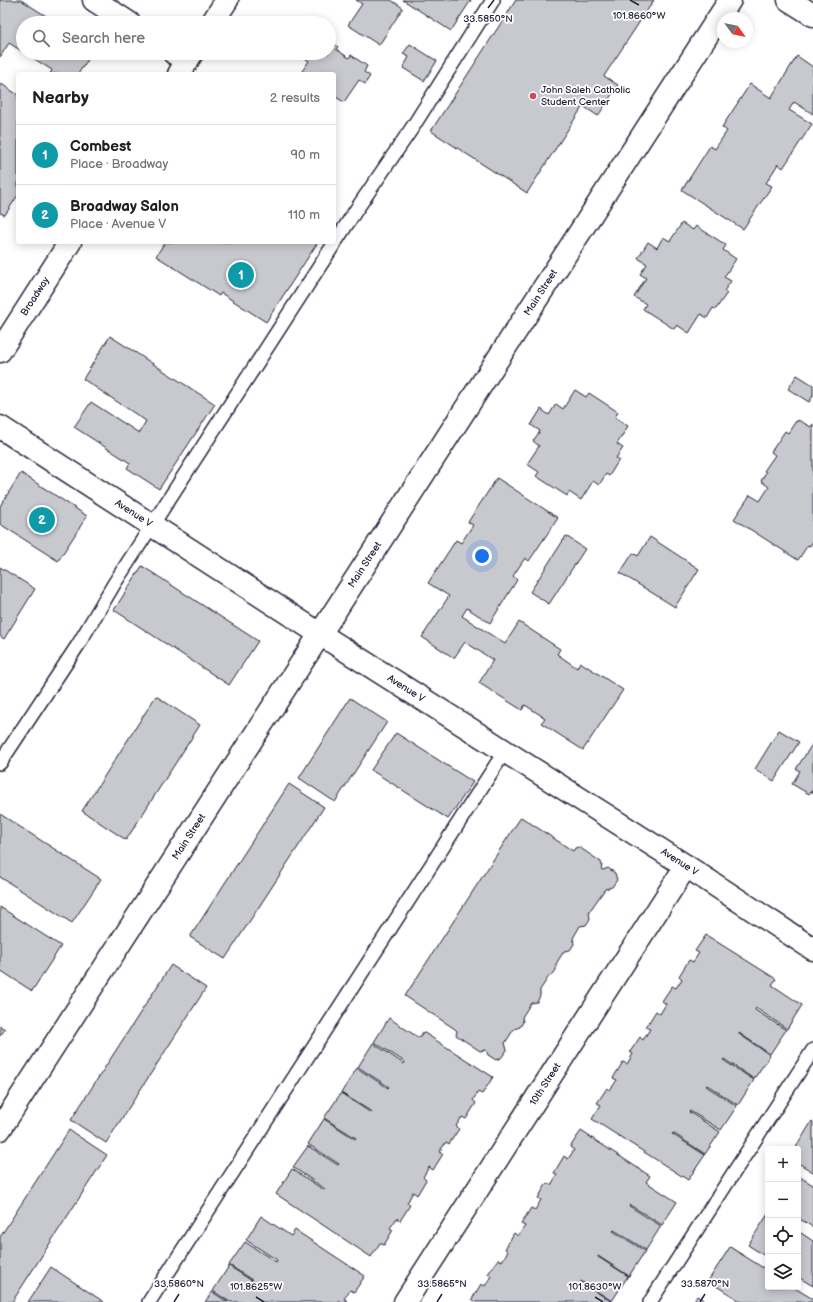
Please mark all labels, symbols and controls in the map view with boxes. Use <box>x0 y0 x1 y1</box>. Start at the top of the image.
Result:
text: 101.8660°W <box>612 10 666 22</box>
north arrow <box>717 12 753 48</box>
text: 33.5850°N <box>463 13 513 25</box>
search box <box>16 16 336 60</box>
icon: search <box>30 27 52 49</box>
text: Search here <box>62 29 145 48</box>
place label: John Saleh Catholic Student Center <box>541 84 630 108</box>
text: Nearby <box>32 88 89 108</box>
text: 2 results <box>270 90 320 106</box>
marker: John Saleh Catholic Student Center <box>528 91 538 101</box>
text: Combest <box>70 137 131 156</box>
text: 1 <box>42 147 48 163</box>
text: 90 m <box>291 147 320 163</box>
text: Place · Broadway <box>70 156 168 172</box>
text: Broadway Salon <box>70 197 179 216</box>
text: 2 <box>41 207 49 223</box>
text: 110 m <box>288 207 320 223</box>
text: Place · Avenue V <box>70 216 166 232</box>
pin: 1 <box>228 260 254 290</box>
street label: Main Street <box>522 267 560 318</box>
street label: Broadway <box>18 274 52 318</box>
street label: Avenue V <box>113 497 155 530</box>
pin: 2 <box>29 505 55 535</box>
street label: Main Street <box>346 539 384 590</box>
your location <box>472 546 492 566</box>
street label: Avenue V <box>385 672 428 705</box>
street label: Main Street <box>170 812 208 862</box>
street label: Avenue V <box>659 846 701 879</box>
street label: 10th Street <box>527 1061 563 1108</box>
map controls <box>765 1146 801 1290</box>
button: + <box>765 1146 801 1182</box>
button: − <box>765 1182 801 1218</box>
button: locate <box>765 1218 801 1254</box>
button: layers <box>765 1254 801 1290</box>
text: 33.5860°N <box>154 1278 204 1290</box>
text: 33.5865°N <box>417 1278 467 1290</box>
text: 33.5870°N <box>681 1278 729 1290</box>
text: 101.8625°W <box>230 1281 282 1293</box>
text: 101.8630°W <box>568 1281 622 1293</box>

